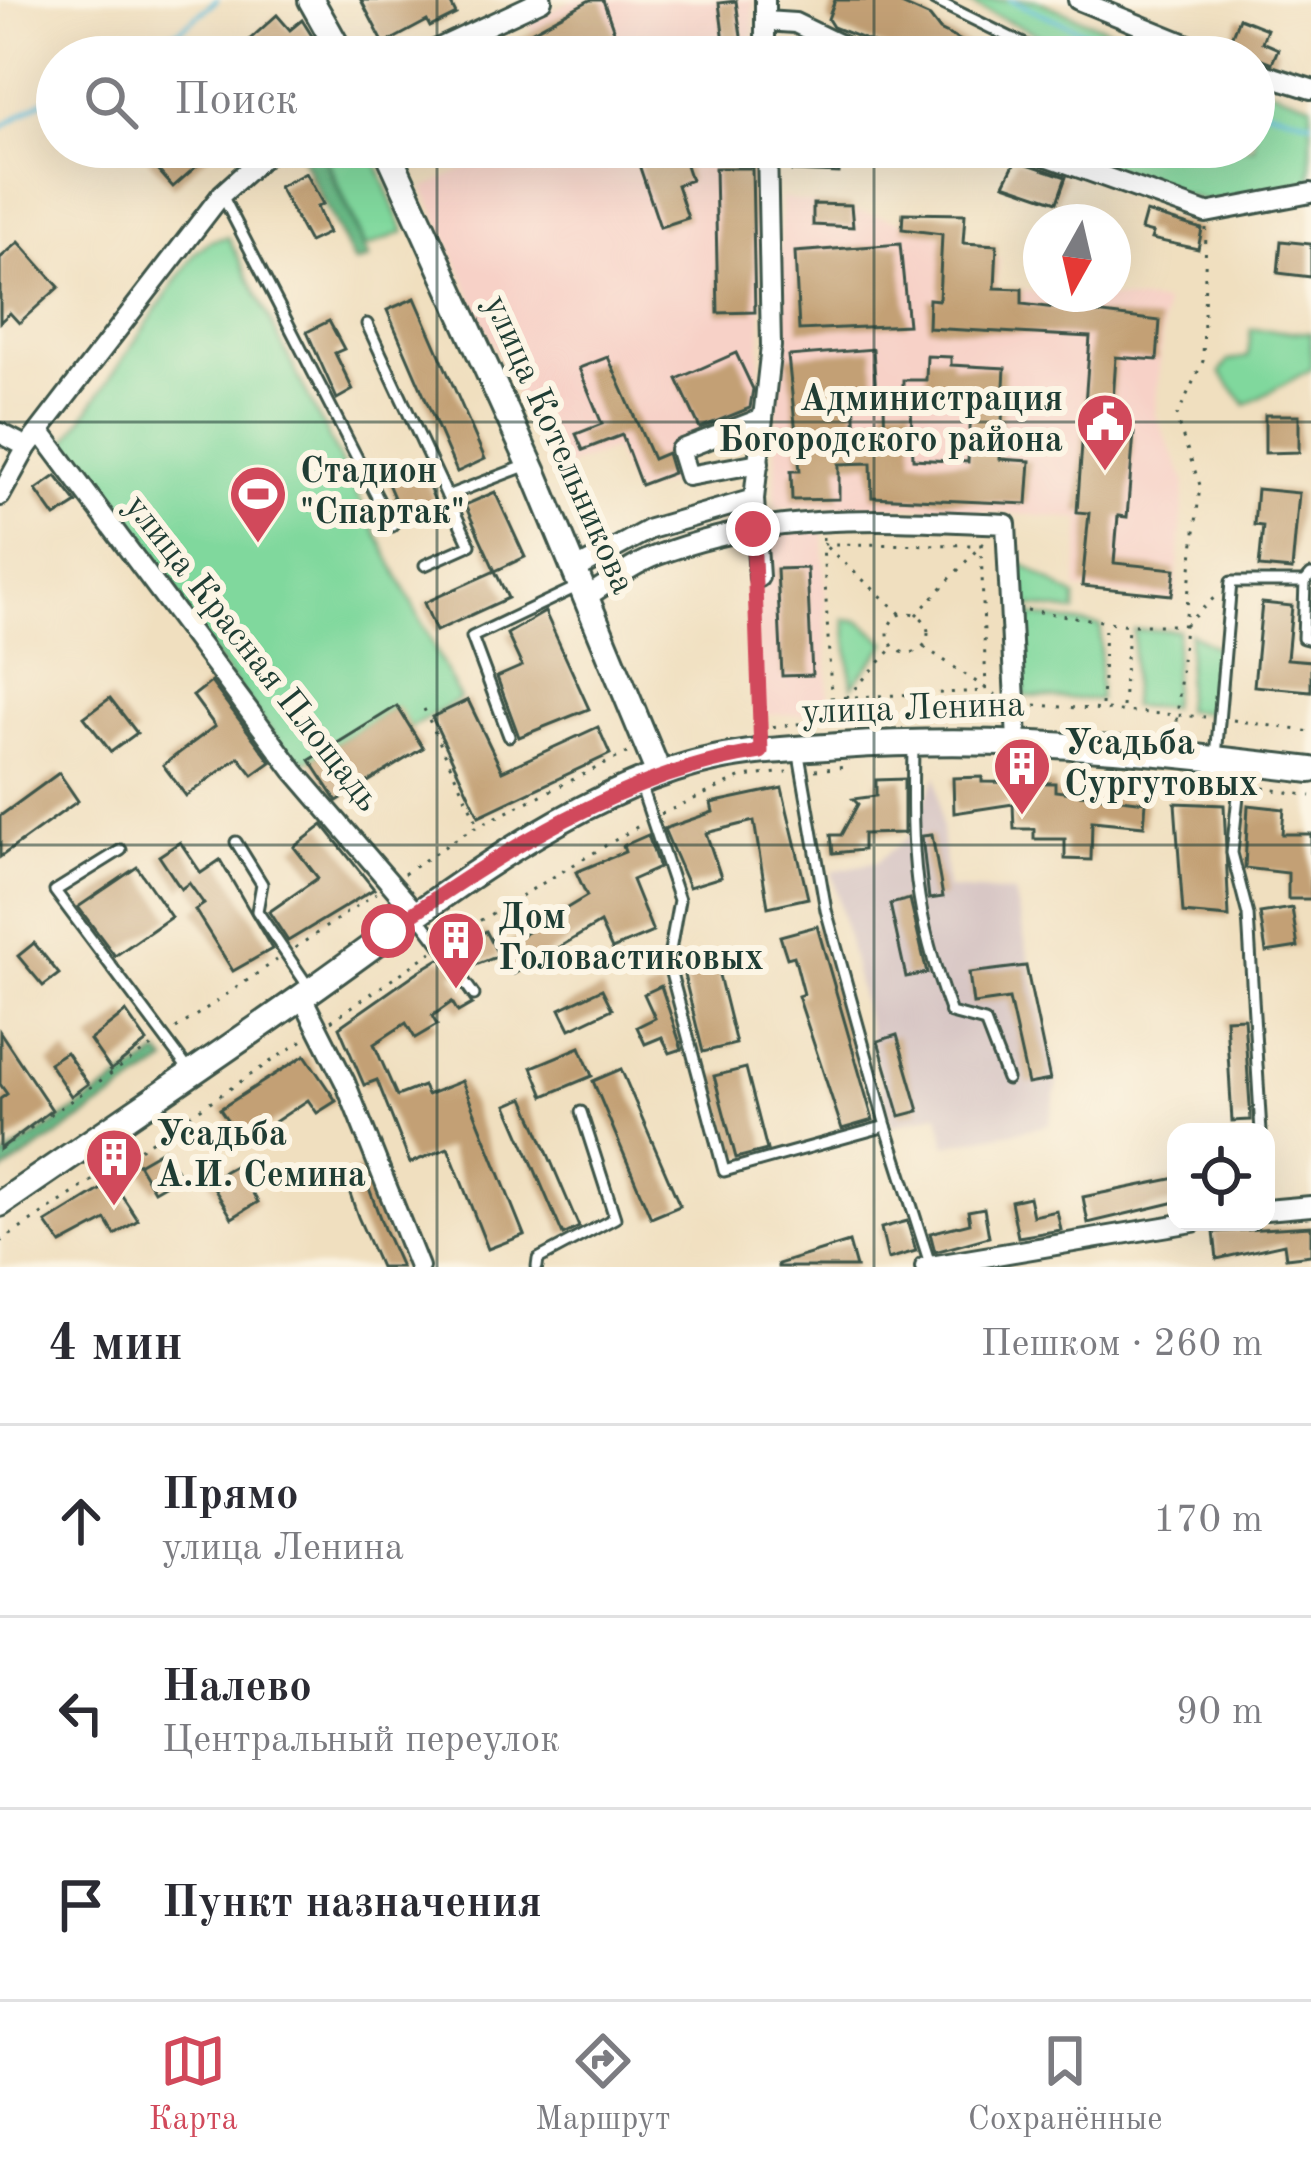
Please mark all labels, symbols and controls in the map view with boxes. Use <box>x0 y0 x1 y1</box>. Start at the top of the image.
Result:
search box <box>36 36 1275 168</box>
icon: search <box>78 69 144 135</box>
text: Поиск <box>174 79 298 124</box>
north arrow <box>1023 204 1131 312</box>
street label: улица Котельникова <box>476 290 640 600</box>
place label: Администрация Богородского района <box>718 383 1063 460</box>
public building icon: Администрация Богородского района <box>1074 391 1136 473</box>
place label: Стадион "Спартак" <box>300 455 465 532</box>
sports icon: Стадион "Спартак" <box>227 463 289 545</box>
street label: улица Красная Площадь <box>117 489 385 819</box>
route end <box>726 502 780 556</box>
street label: улица Ленина <box>801 688 1025 732</box>
place label: Усадьба Сургутовых <box>1064 727 1258 804</box>
building icon: Усадьба Сургутовых <box>991 735 1053 817</box>
place label: Дом Головастиковых <box>498 901 763 978</box>
route start <box>361 904 415 958</box>
building icon: Дом Головастиковых <box>425 909 487 991</box>
place label: Усадьба А.И. Семина <box>156 1118 366 1195</box>
map controls <box>1167 1123 1275 1231</box>
button: locate <box>1167 1123 1275 1231</box>
building icon: Усадьба А.И. Семина <box>83 1126 145 1208</box>
text: 4 мин <box>48 1320 183 1371</box>
text: Пешком · 260 m <box>981 1325 1263 1364</box>
text: Прямо <box>162 1474 299 1519</box>
icon: ahead <box>48 1488 114 1554</box>
text: 170 m <box>1153 1501 1263 1540</box>
text: улица Ленина <box>162 1529 404 1568</box>
text: Налево <box>162 1666 312 1711</box>
icon: left <box>48 1680 114 1746</box>
text: 90 m <box>1176 1693 1263 1732</box>
text: Центральный переулок <box>162 1721 560 1760</box>
icon: arrive <box>48 1872 114 1938</box>
text: Пункт назначения <box>162 1882 542 1927</box>
tab: Карта <box>149 2028 238 2141</box>
tab: Маршрут <box>535 2028 671 2141</box>
tab: Сохранённые <box>968 2028 1162 2141</box>

